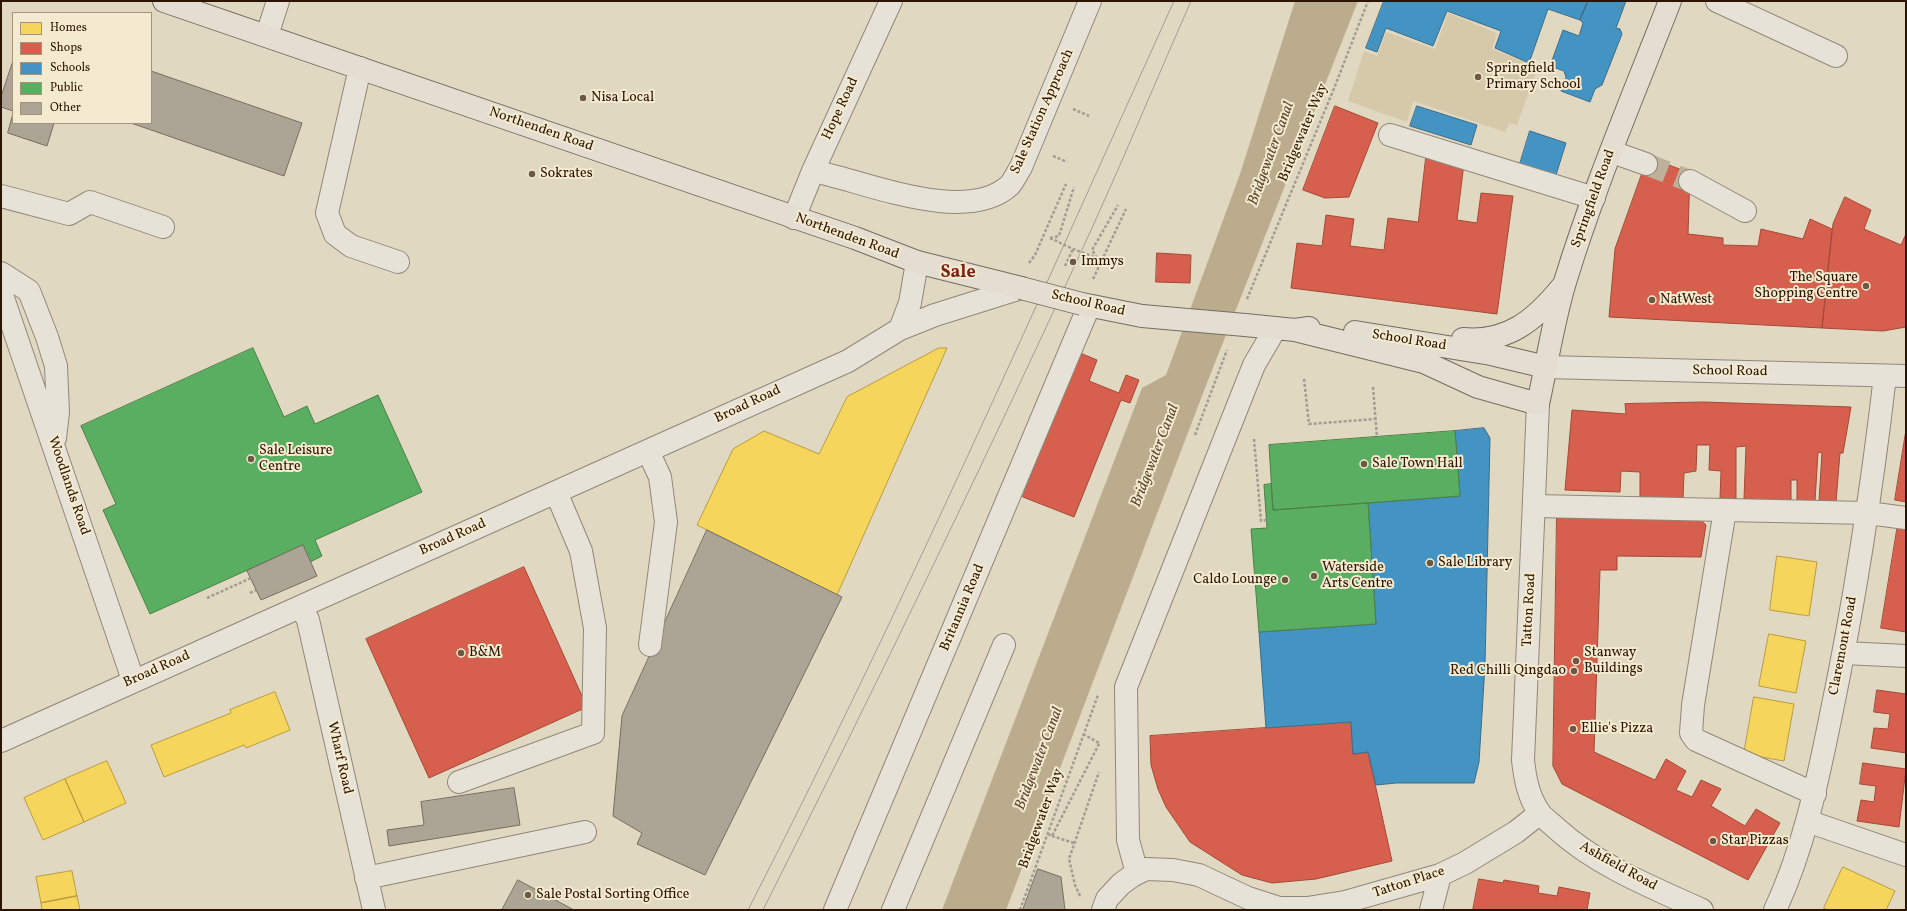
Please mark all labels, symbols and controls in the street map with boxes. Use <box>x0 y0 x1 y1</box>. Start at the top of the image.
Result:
legend <box>12 12 152 124</box>
text: Homes <box>50 20 87 36</box>
text: Shops <box>50 40 82 56</box>
street label: Sale Station Approach <box>1008 47 1078 177</box>
text: Schools <box>50 60 90 76</box>
place label: Springfield Primary School <box>1486 61 1581 94</box>
marker: Springfield Primary School <box>1473 72 1483 82</box>
street label: Hope Road <box>819 75 863 143</box>
text: Public <box>50 80 83 96</box>
street label: Bridgewater Way <box>1276 81 1332 185</box>
place label: Nisa Local <box>591 90 654 106</box>
marker: Nisa Local <box>578 93 588 103</box>
text: Other <box>50 100 81 116</box>
water label: Bridgewater Canal <box>1245 100 1299 208</box>
street label: Northenden Road <box>487 104 595 156</box>
street label: Springfield Road <box>1568 148 1620 250</box>
place label: Sokrates <box>540 166 593 182</box>
marker: Sokrates <box>527 169 537 179</box>
street label: Northenden Road <box>793 210 901 264</box>
place label: Immys <box>1081 254 1124 270</box>
marker: Immys <box>1068 257 1078 267</box>
district label: Sale <box>940 263 976 285</box>
place label: The Square Shopping Centre <box>1754 270 1858 302</box>
marker: The Square Shopping Centre <box>1861 281 1871 291</box>
street label: School Road <box>1049 287 1127 321</box>
place label: NatWest <box>1660 292 1712 308</box>
marker: NatWest <box>1647 295 1657 305</box>
street label: School Road <box>1370 327 1448 355</box>
street label: School Road <box>1692 363 1768 381</box>
street label: Broad Road <box>712 382 784 428</box>
water label: Bridgewater Canal <box>1128 402 1184 510</box>
street label: Woodlands Road <box>43 434 93 538</box>
place label: Sale Leisure Centre <box>259 443 332 476</box>
marker: Sale Leisure Centre <box>246 454 256 464</box>
place label: Sale Town Hall <box>1372 456 1463 472</box>
marker: Sale Town Hall <box>1359 459 1369 469</box>
street label: Broad Road <box>417 516 489 560</box>
place label: Sale Library <box>1438 555 1512 571</box>
marker: Sale Library <box>1425 558 1435 568</box>
place label: Waterside Arts Centre <box>1322 560 1393 592</box>
street label: Britannia Road <box>937 562 989 654</box>
marker: Waterside Arts Centre <box>1309 571 1319 581</box>
place label: Caldo Lounge <box>1193 572 1277 588</box>
street label: Tatton Road <box>1520 573 1540 647</box>
marker: Caldo Lounge <box>1280 575 1290 585</box>
street label: Claremont Road <box>1826 595 1862 697</box>
place label: B&M <box>469 645 501 661</box>
place label: Stanway Buildings <box>1584 645 1643 678</box>
street label: Broad Road <box>121 648 193 692</box>
marker: B&M <box>456 648 466 658</box>
marker: Stanway Buildings <box>1571 656 1581 666</box>
place label: Red Chilli Qingdao <box>1450 663 1566 679</box>
marker: Red Chilli Qingdao <box>1569 666 1579 676</box>
water label: Bridgewater Canal <box>1012 705 1068 813</box>
street label: Wharf Road <box>322 720 356 796</box>
place label: Ellie's Pizza <box>1581 721 1653 737</box>
marker: Ellie's Pizza <box>1568 724 1578 734</box>
street label: Bridgewater Way <box>1016 767 1068 871</box>
place label: Star Pizzas <box>1721 833 1789 849</box>
marker: Star Pizzas <box>1708 836 1718 846</box>
street label: Ashfield Road <box>1576 839 1660 895</box>
street label: Tatton Place <box>1371 864 1447 902</box>
place label: Sale Postal Sorting Office <box>536 887 689 903</box>
marker: Sale Postal Sorting Office <box>523 890 533 900</box>

